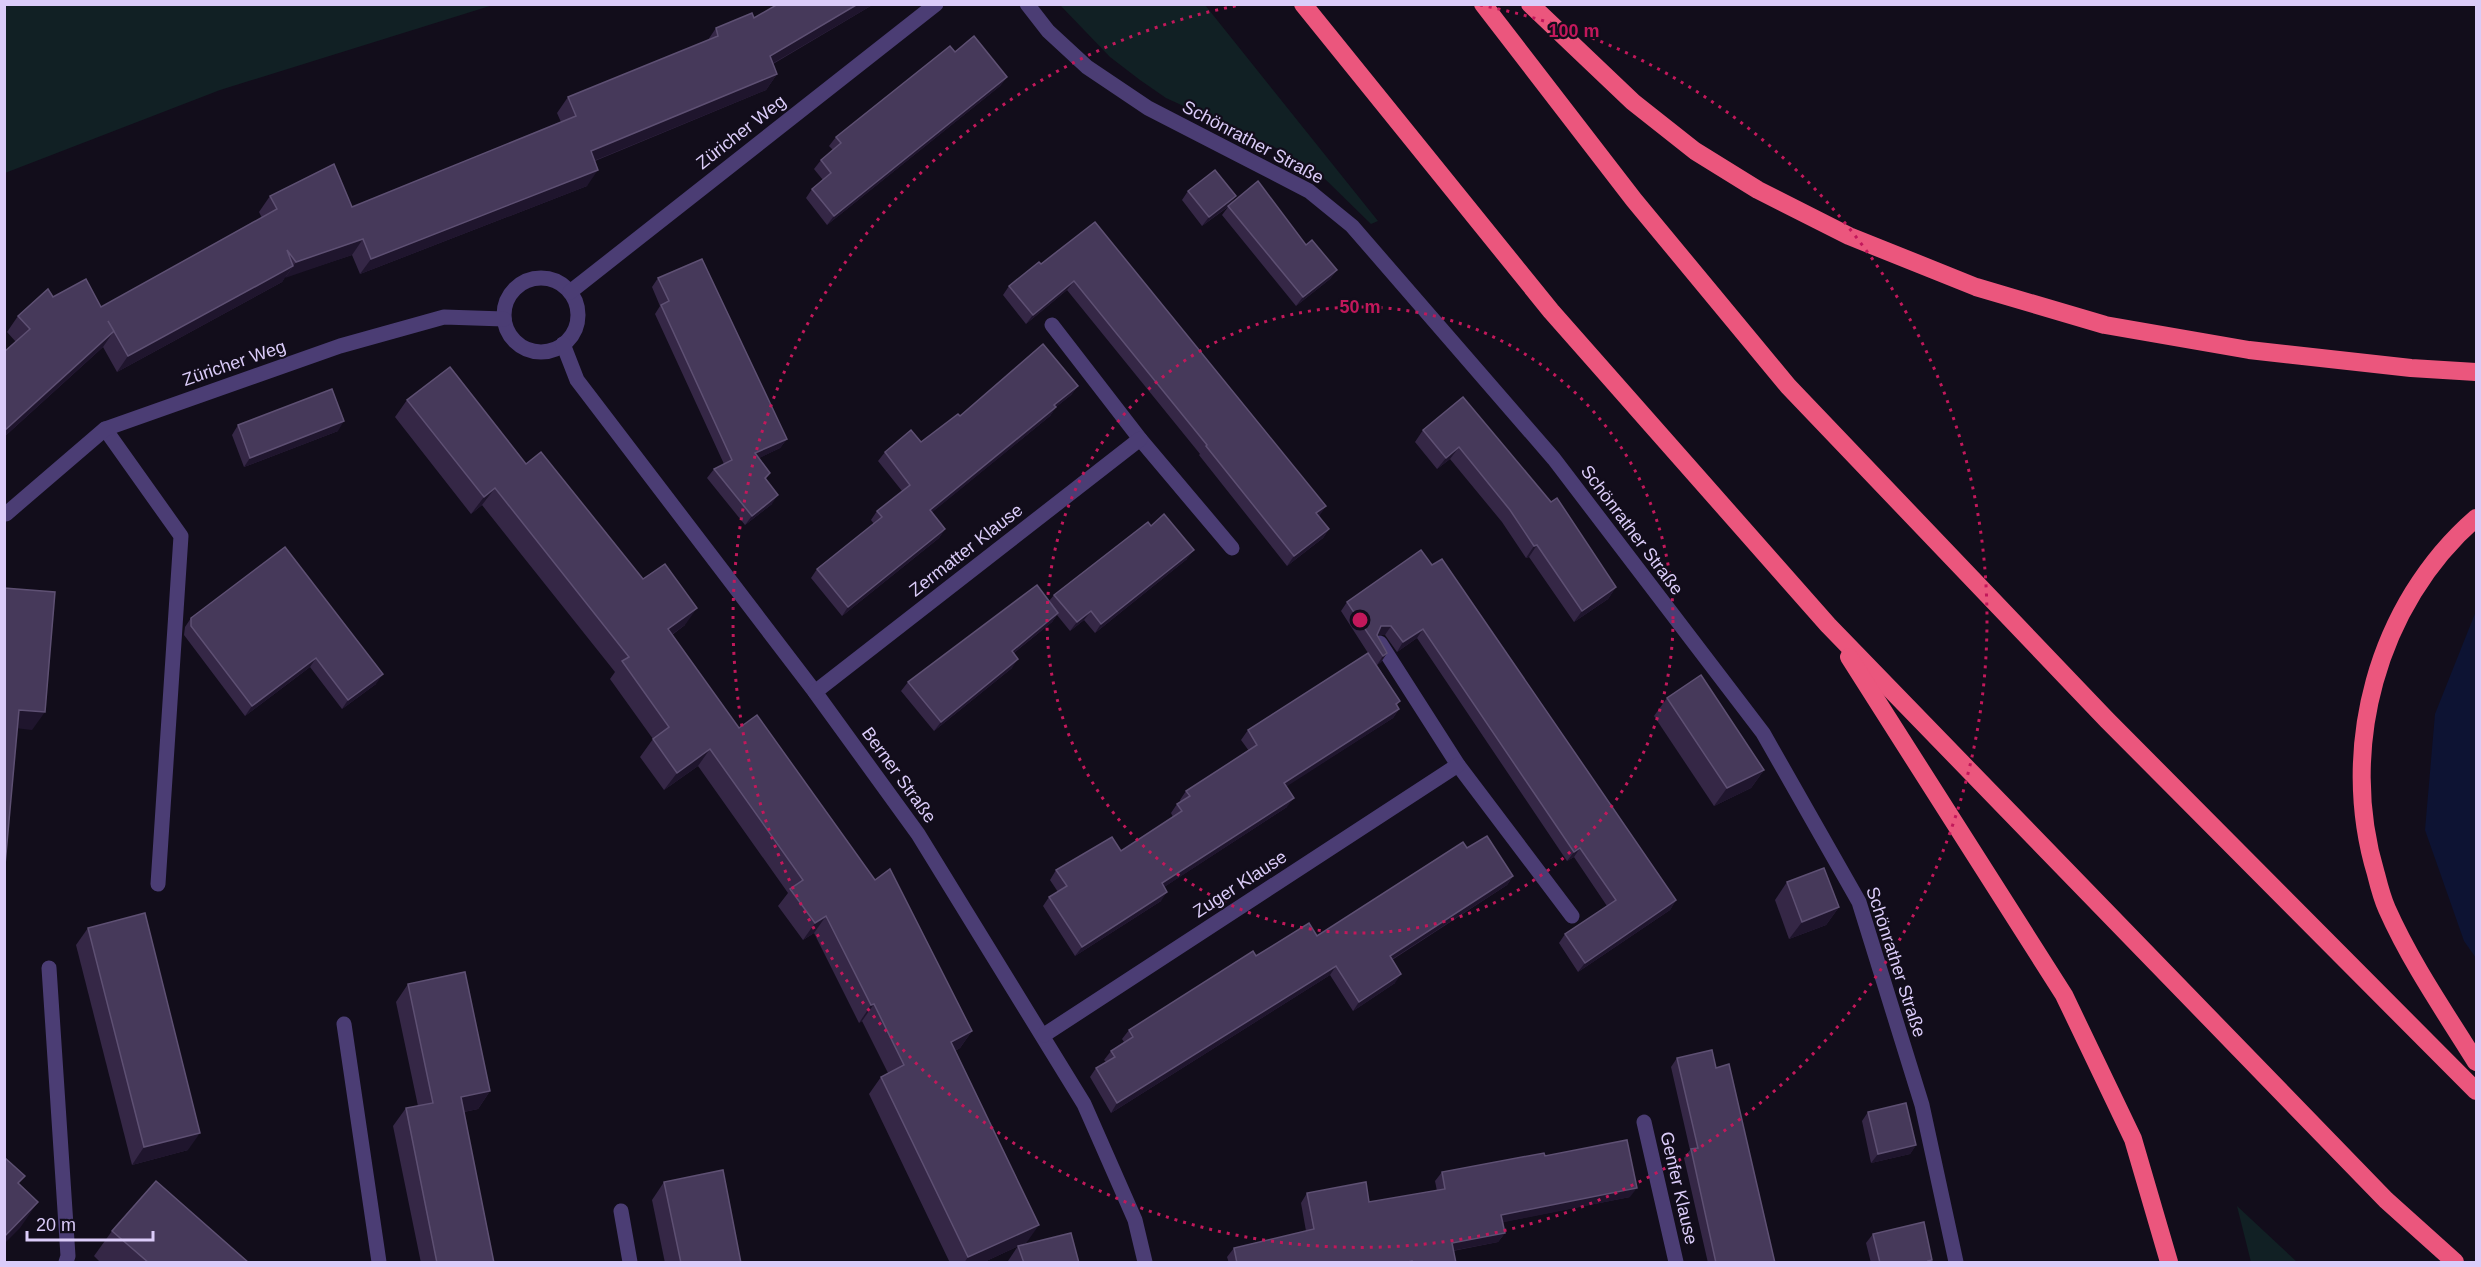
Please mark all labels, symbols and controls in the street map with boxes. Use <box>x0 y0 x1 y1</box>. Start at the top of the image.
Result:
text: 100 m <box>1548 21 1600 41</box>
street label: Züricher Weg <box>692 91 790 173</box>
street label: Schönrather Straße <box>1179 96 1327 188</box>
text: 50 m <box>1339 297 1381 317</box>
street label: Züricher Weg <box>180 336 288 390</box>
street label: Schönrather Straße <box>1577 461 1687 599</box>
street label: Zermatter Klause <box>905 500 1027 600</box>
centre of rings <box>1350 610 1370 630</box>
street label: Berner Straße <box>858 723 940 827</box>
street label: Zuger Klause <box>1190 846 1290 922</box>
street label: Schönrather Straße <box>1862 884 1930 1040</box>
street label: Genfer Klause <box>1656 1130 1702 1246</box>
scale bar <box>27 1204 153 1242</box>
text: 20 m <box>36 1215 76 1235</box>

